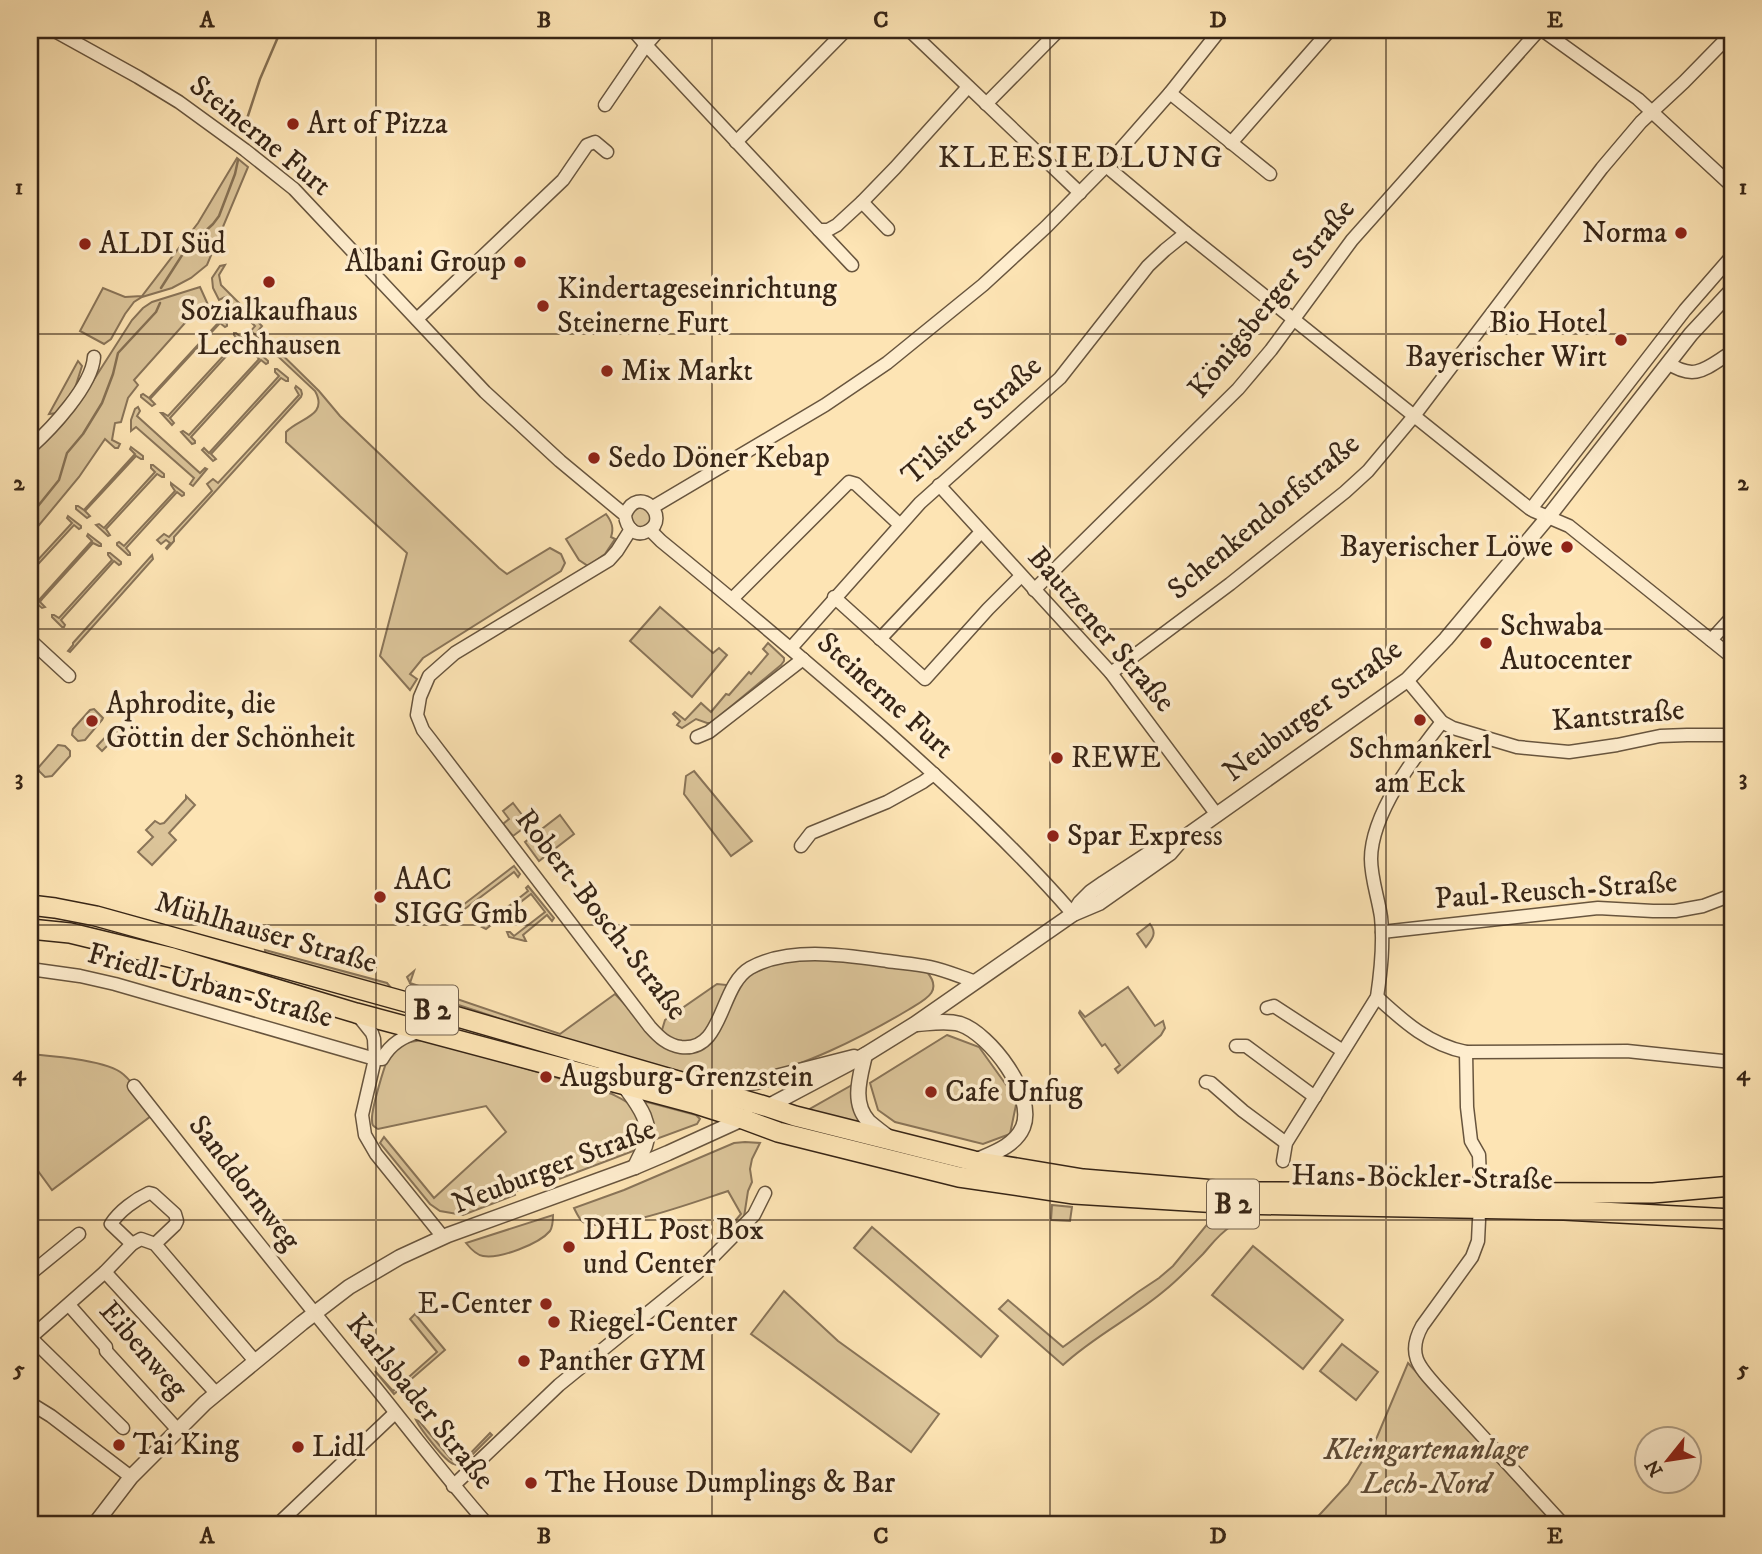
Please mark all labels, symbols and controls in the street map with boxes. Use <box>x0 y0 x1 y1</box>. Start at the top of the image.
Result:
text: A <box>199 6 216 35</box>
text: B <box>537 6 551 35</box>
text: C <box>873 6 889 35</box>
text: D <box>1209 6 1227 35</box>
text: E <box>1547 6 1563 35</box>
street label: Steinerne Furt <box>182 68 338 204</box>
place label: Art of Pizza <box>307 106 448 143</box>
marker: Art of Pizza <box>285 116 301 132</box>
district label: KLEESIEDLUNG <box>938 138 1224 178</box>
text: 1 <box>15 173 23 202</box>
text: 1 <box>1739 173 1747 202</box>
street label: Königsberger Straße <box>1180 192 1364 406</box>
place label: Norma <box>1582 215 1667 252</box>
marker: Norma <box>1673 225 1689 241</box>
place label: ALDI Süd <box>99 226 226 263</box>
marker: ALDI Süd <box>77 236 93 252</box>
place label: Albani Group <box>345 244 506 281</box>
marker: Albani Group <box>512 254 528 270</box>
place label: Kindertageseinrichtung Steinerne Furt <box>557 271 837 342</box>
marker: Sozialkaufhaus Lechhausen <box>261 274 277 290</box>
place label: Sozialkaufhaus Lechhausen <box>180 293 358 364</box>
marker: Kindertageseinrichtung Steinerne Furt <box>535 298 551 314</box>
place label: Bio Hotel Bayerischer Wirt <box>1405 305 1607 376</box>
marker: Bio Hotel Bayerischer Wirt <box>1613 332 1629 348</box>
street label: Tilsiter Straße <box>894 348 1050 494</box>
place label: Mix Markt <box>621 353 753 390</box>
marker: Mix Markt <box>599 363 615 379</box>
street label: Schenkendorfstraße <box>1160 426 1368 608</box>
place label: Sedo Döner Kebap <box>608 440 830 477</box>
marker: Sedo Döner Kebap <box>586 450 602 466</box>
text: 2 <box>13 469 25 498</box>
text: 2 <box>1737 469 1749 498</box>
place label: Bayerischer Löwe <box>1340 529 1553 566</box>
marker: Bayerischer Löwe <box>1559 539 1575 555</box>
street label: Bautzener Straße <box>1019 540 1183 720</box>
place label: Schwaba Autocenter <box>1500 608 1632 679</box>
street label: Steinerne Furt <box>809 625 961 767</box>
street label: Neuburger Straße <box>1216 632 1410 790</box>
marker: Schwaba Autocenter <box>1478 635 1494 651</box>
place label: Aphrodite, die Göttin der Schönheit <box>106 686 355 757</box>
street label: Kantstraße <box>1550 692 1686 740</box>
marker: Schmankerl am Eck <box>1412 712 1428 728</box>
marker: Aphrodite, die Göttin der Schönheit <box>84 713 100 729</box>
place label: Schmankerl am Eck <box>1349 731 1491 802</box>
place label: REWE <box>1071 740 1161 777</box>
marker: REWE <box>1049 750 1065 766</box>
text: 3 <box>15 764 23 793</box>
text: 3 <box>1739 764 1747 793</box>
street label: Robert-Bosch-Straße <box>507 802 695 1028</box>
place label: Spar Express <box>1067 818 1223 855</box>
marker: Spar Express <box>1045 828 1061 844</box>
place label: AAC SIGG Gmb <box>394 862 528 933</box>
street label: Paul-Reusch-Straße <box>1433 864 1679 918</box>
street label: Mühlhauser Straße <box>151 884 381 982</box>
marker: AAC SIGG Gmb <box>372 889 388 905</box>
street label: Friedl-Urban-Straße <box>83 935 337 1037</box>
road number: B 2 <box>406 986 458 1034</box>
text: 4 <box>12 1059 27 1088</box>
place label: Augsburg-Grenzstein <box>560 1059 814 1096</box>
text: 4 <box>1736 1059 1751 1088</box>
marker: Augsburg-Grenzstein <box>538 1069 554 1085</box>
place label: Cafe Unfug <box>945 1074 1083 1111</box>
marker: Cafe Unfug <box>923 1084 939 1100</box>
street label: Sanddornweg <box>180 1108 308 1258</box>
street label: Neuburger Straße <box>447 1111 661 1223</box>
street label: Hans-Böckler-Straße <box>1291 1157 1553 1199</box>
road number: B 2 <box>1207 1180 1259 1228</box>
place label: DHL Post Box und Center <box>583 1212 764 1283</box>
marker: DHL Post Box und Center <box>561 1239 577 1255</box>
place label: E-Center <box>418 1286 532 1323</box>
street label: Eibenweg <box>91 1294 196 1407</box>
marker: E-Center <box>538 1296 554 1312</box>
place label: Riegel-Center <box>568 1304 737 1341</box>
street label: Karlsbader Straße <box>338 1307 502 1497</box>
marker: Riegel-Center <box>546 1314 562 1330</box>
place label: Panther GYM <box>538 1343 706 1380</box>
marker: Panther GYM <box>516 1353 532 1369</box>
text: 5 <box>12 1355 25 1384</box>
text: 5 <box>1736 1355 1749 1384</box>
north arrow <box>1632 1424 1702 1494</box>
place label: Tai King <box>133 1427 239 1464</box>
place label: Lidl <box>312 1429 365 1466</box>
park label: Kleingartenanlage Lech-Nord <box>1323 1432 1529 1503</box>
marker: Tai King <box>111 1437 127 1453</box>
marker: Lidl <box>290 1439 306 1455</box>
text: N <box>1641 1455 1668 1480</box>
place label: The House Dumplings & Bar <box>545 1465 895 1502</box>
marker: The House Dumplings & Bar <box>523 1475 539 1491</box>
text: A <box>199 1522 216 1551</box>
text: B <box>537 1522 551 1551</box>
text: C <box>873 1522 889 1551</box>
text: D <box>1209 1522 1227 1551</box>
text: E <box>1547 1522 1563 1551</box>

